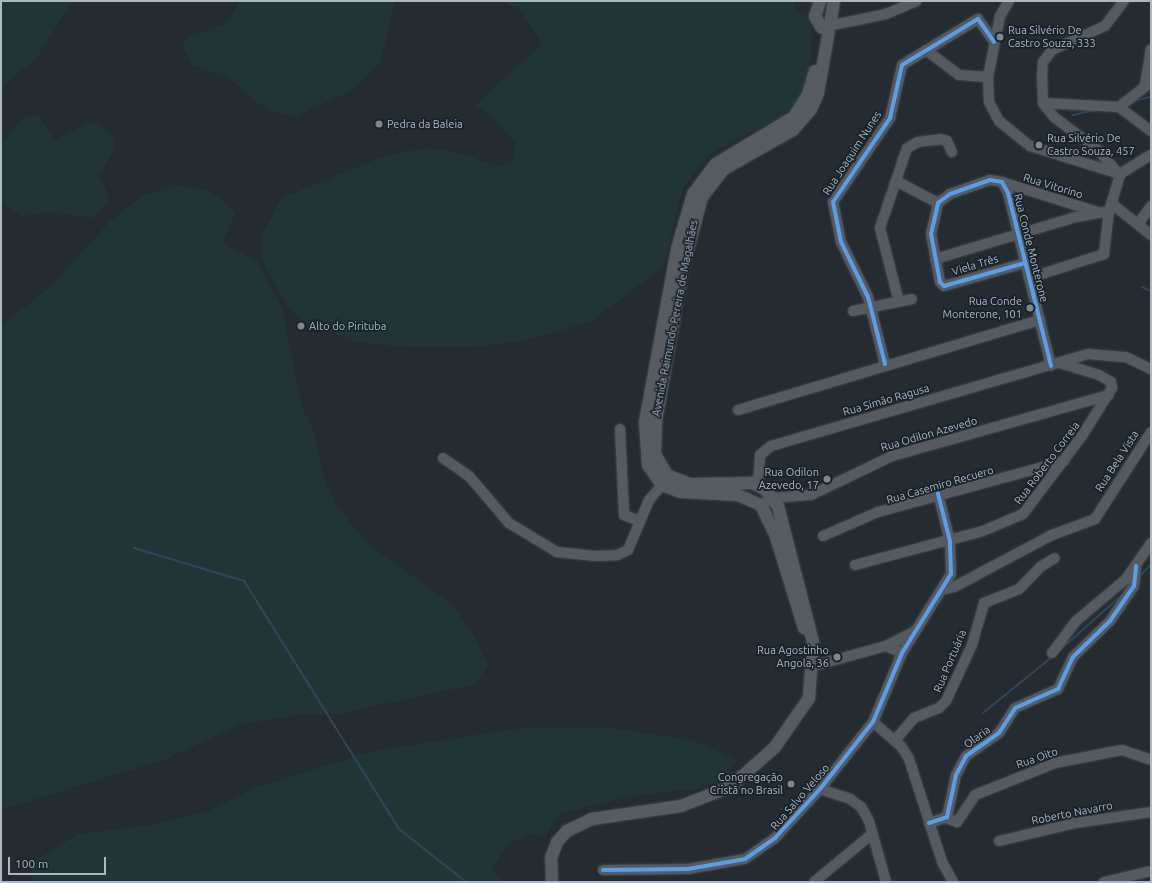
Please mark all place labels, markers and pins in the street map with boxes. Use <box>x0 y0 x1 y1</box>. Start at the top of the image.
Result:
place label: Rua Silvério De Castro Souza, 333 <box>1008 24 1096 50</box>
marker: Rua Silvério De Castro Souza, 333 <box>995 32 1005 42</box>
place label: Pedra da Baleia <box>387 117 463 131</box>
marker: Pedra da Baleia <box>374 119 384 129</box>
place label: Rua Silvério De Castro Souza, 457 <box>1047 132 1135 158</box>
marker: Rua Silvério De Castro Souza, 457 <box>1034 140 1044 150</box>
place label: Rua Conde Monterone, 101 <box>943 295 1022 321</box>
marker: Rua Conde Monterone, 101 <box>1025 303 1035 313</box>
place label: Alto do Pirituba <box>309 319 386 333</box>
marker: Alto do Pirituba <box>296 321 306 331</box>
place label: Rua Odilon Azevedo, 17 <box>759 466 819 492</box>
marker: Rua Odilon Azevedo, 17 <box>822 474 832 484</box>
place label: Rua Agostinho Angola, 36 <box>757 644 829 670</box>
marker: Rua Agostinho Angola, 36 <box>832 652 842 662</box>
place label: Congregação Cristã no Brasil <box>710 771 783 797</box>
marker: Congregação Cristã no Brasil <box>786 779 796 789</box>

